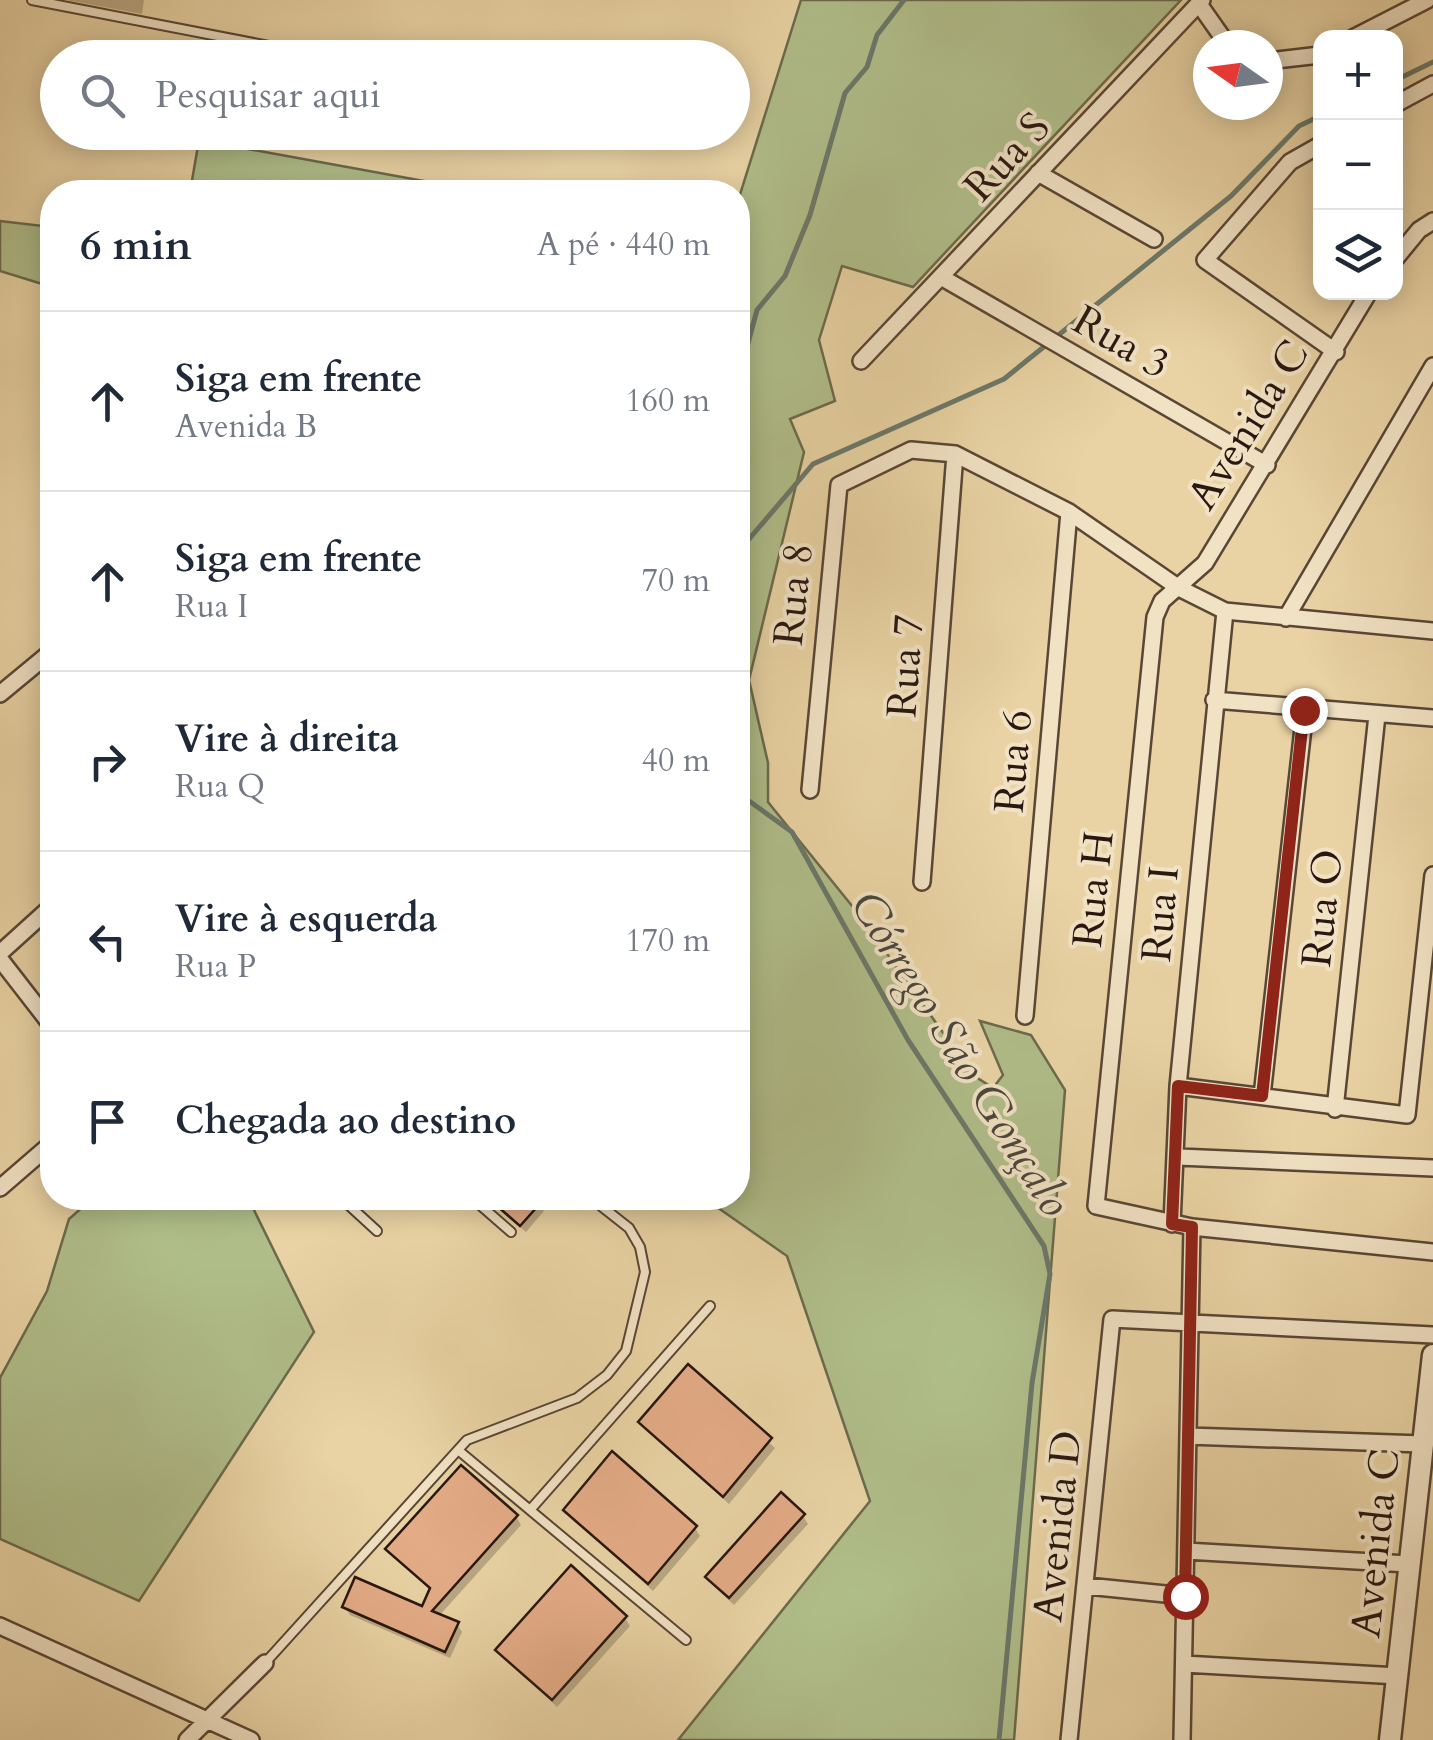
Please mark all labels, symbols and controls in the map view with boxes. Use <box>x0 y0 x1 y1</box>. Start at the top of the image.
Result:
north arrow <box>1193 30 1283 120</box>
map controls <box>1313 30 1403 300</box>
button: + <box>1313 30 1403 120</box>
search box <box>40 40 750 150</box>
icon: search <box>75 68 130 123</box>
text: Pesquisar aqui <box>155 69 381 121</box>
street label: Rua S <box>951 100 1063 214</box>
button: − <box>1313 120 1403 210</box>
button: layers <box>1313 210 1403 300</box>
text: 6 min <box>80 217 192 274</box>
text: A pé · 440 m <box>537 223 710 267</box>
street label: Rua 3 <box>1062 292 1180 393</box>
street label: Avenida C <box>1174 329 1323 520</box>
text: Siga em frente <box>175 353 422 405</box>
icon: ahead <box>80 374 135 429</box>
text: 160 m <box>625 379 710 423</box>
text: Avenida B <box>175 405 317 449</box>
text: Siga em frente <box>175 533 422 585</box>
street label: Rua 8 <box>760 540 827 648</box>
icon: ahead <box>80 554 135 609</box>
text: 70 m <box>642 559 710 603</box>
text: Rua I <box>175 585 248 629</box>
street label: Rua 7 <box>873 613 938 720</box>
route end <box>1282 688 1328 734</box>
street label: Rua 6 <box>981 707 1046 815</box>
text: Vire à direita <box>175 713 399 765</box>
icon: right <box>80 734 135 789</box>
text: 40 m <box>642 739 710 783</box>
text: Rua Q <box>175 765 265 809</box>
street label: Rua H <box>1059 828 1128 950</box>
street label: Rua O <box>1288 847 1357 970</box>
street label: Rua I <box>1128 864 1193 964</box>
water label: Córrego São Gonçalo <box>836 879 1086 1228</box>
text: Vire à esquerda <box>175 893 437 945</box>
icon: left <box>80 914 135 969</box>
text: 170 m <box>625 919 710 963</box>
text: Rua P <box>175 945 256 989</box>
icon: arrive <box>80 1094 135 1149</box>
text: Chegada ao destino <box>175 1095 516 1147</box>
street label: Avenida D <box>1019 1428 1096 1625</box>
street label: Avenida C <box>1337 1446 1414 1641</box>
route start <box>1163 1574 1209 1620</box>

